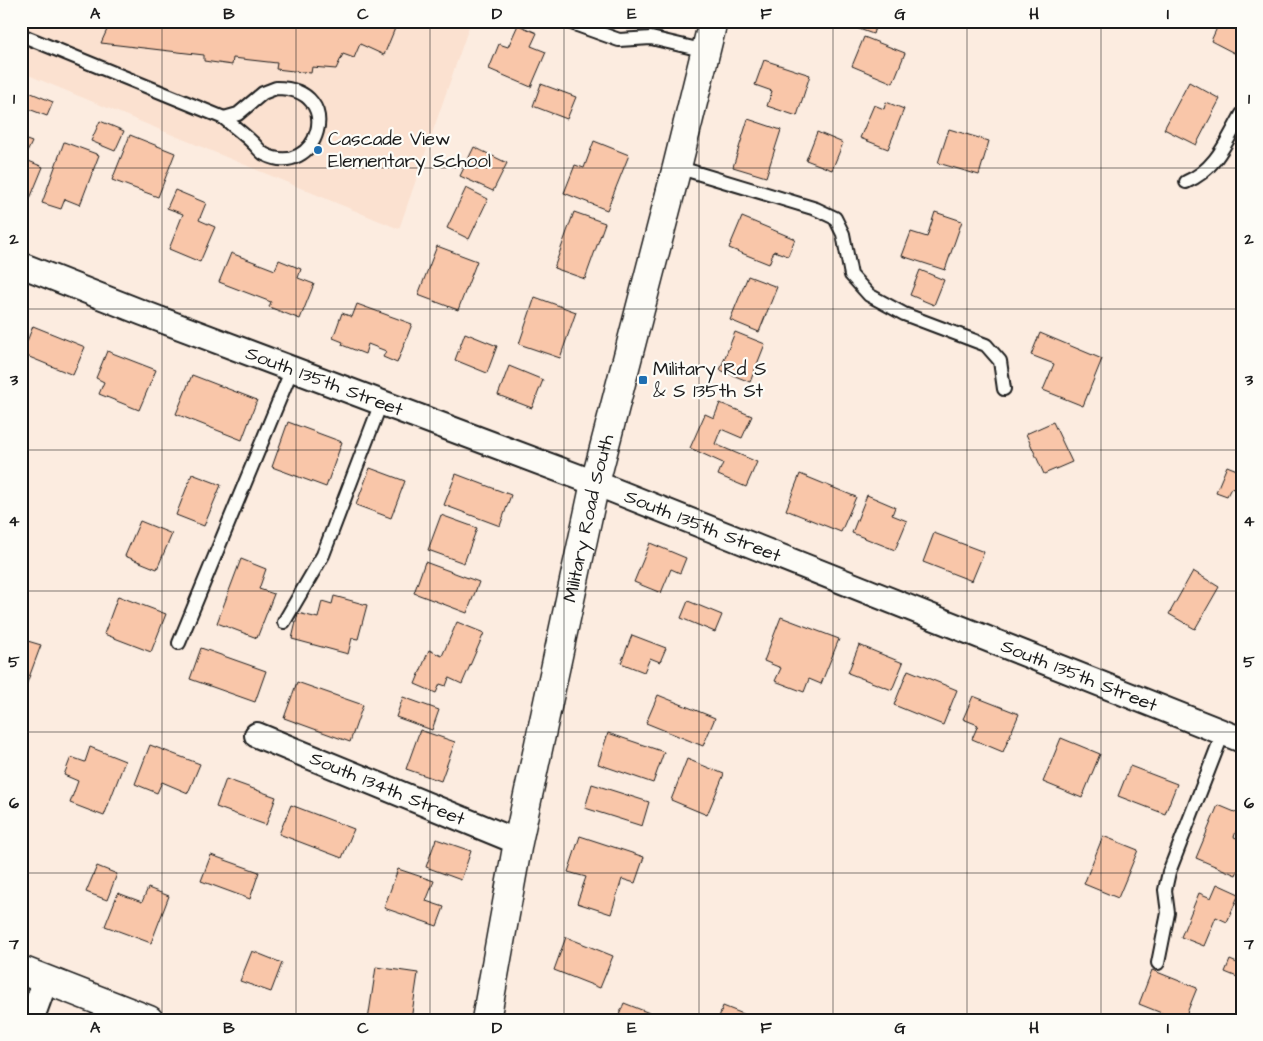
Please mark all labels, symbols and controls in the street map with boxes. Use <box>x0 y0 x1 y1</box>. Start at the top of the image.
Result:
text: A <box>90 3 101 25</box>
text: B <box>223 3 235 25</box>
text: C <box>357 3 369 25</box>
text: D <box>492 3 503 25</box>
text: E <box>627 3 637 25</box>
text: F <box>760 3 772 25</box>
text: G <box>894 3 906 25</box>
text: H <box>1029 3 1039 25</box>
text: I <box>1167 3 1169 25</box>
text: 1 <box>13 88 16 110</box>
text: 1 <box>1248 88 1251 110</box>
place label: Cascade View Elementary School <box>328 126 491 176</box>
marker: Cascade View Elementary School <box>312 144 324 156</box>
text: 2 <box>8 228 19 250</box>
text: 2 <box>1243 228 1254 250</box>
street label: South 135th Street <box>242 339 407 423</box>
place label: Military Rd S & S 135th St <box>653 356 766 405</box>
text: 3 <box>9 369 19 391</box>
text: 3 <box>1244 369 1254 391</box>
marker: Military Rd S & S 135th St <box>637 374 649 386</box>
street label: Military Road South <box>556 431 621 605</box>
street label: South 135th Street <box>621 483 785 569</box>
text: 4 <box>9 510 20 532</box>
text: 4 <box>1244 510 1255 532</box>
street label: South 135th Street <box>997 632 1162 719</box>
text: 5 <box>8 651 20 673</box>
text: 5 <box>1243 651 1255 673</box>
street label: South 134th Street <box>306 745 470 833</box>
text: 6 <box>9 792 19 814</box>
text: 6 <box>1244 792 1254 814</box>
text: 7 <box>8 933 19 955</box>
text: 7 <box>1243 933 1254 955</box>
text: A <box>90 1017 101 1039</box>
text: B <box>223 1017 235 1039</box>
text: C <box>357 1017 369 1039</box>
text: D <box>492 1017 503 1039</box>
text: E <box>627 1017 637 1039</box>
text: F <box>760 1017 772 1039</box>
text: G <box>894 1017 906 1039</box>
text: H <box>1029 1017 1039 1039</box>
text: I <box>1167 1017 1169 1039</box>

